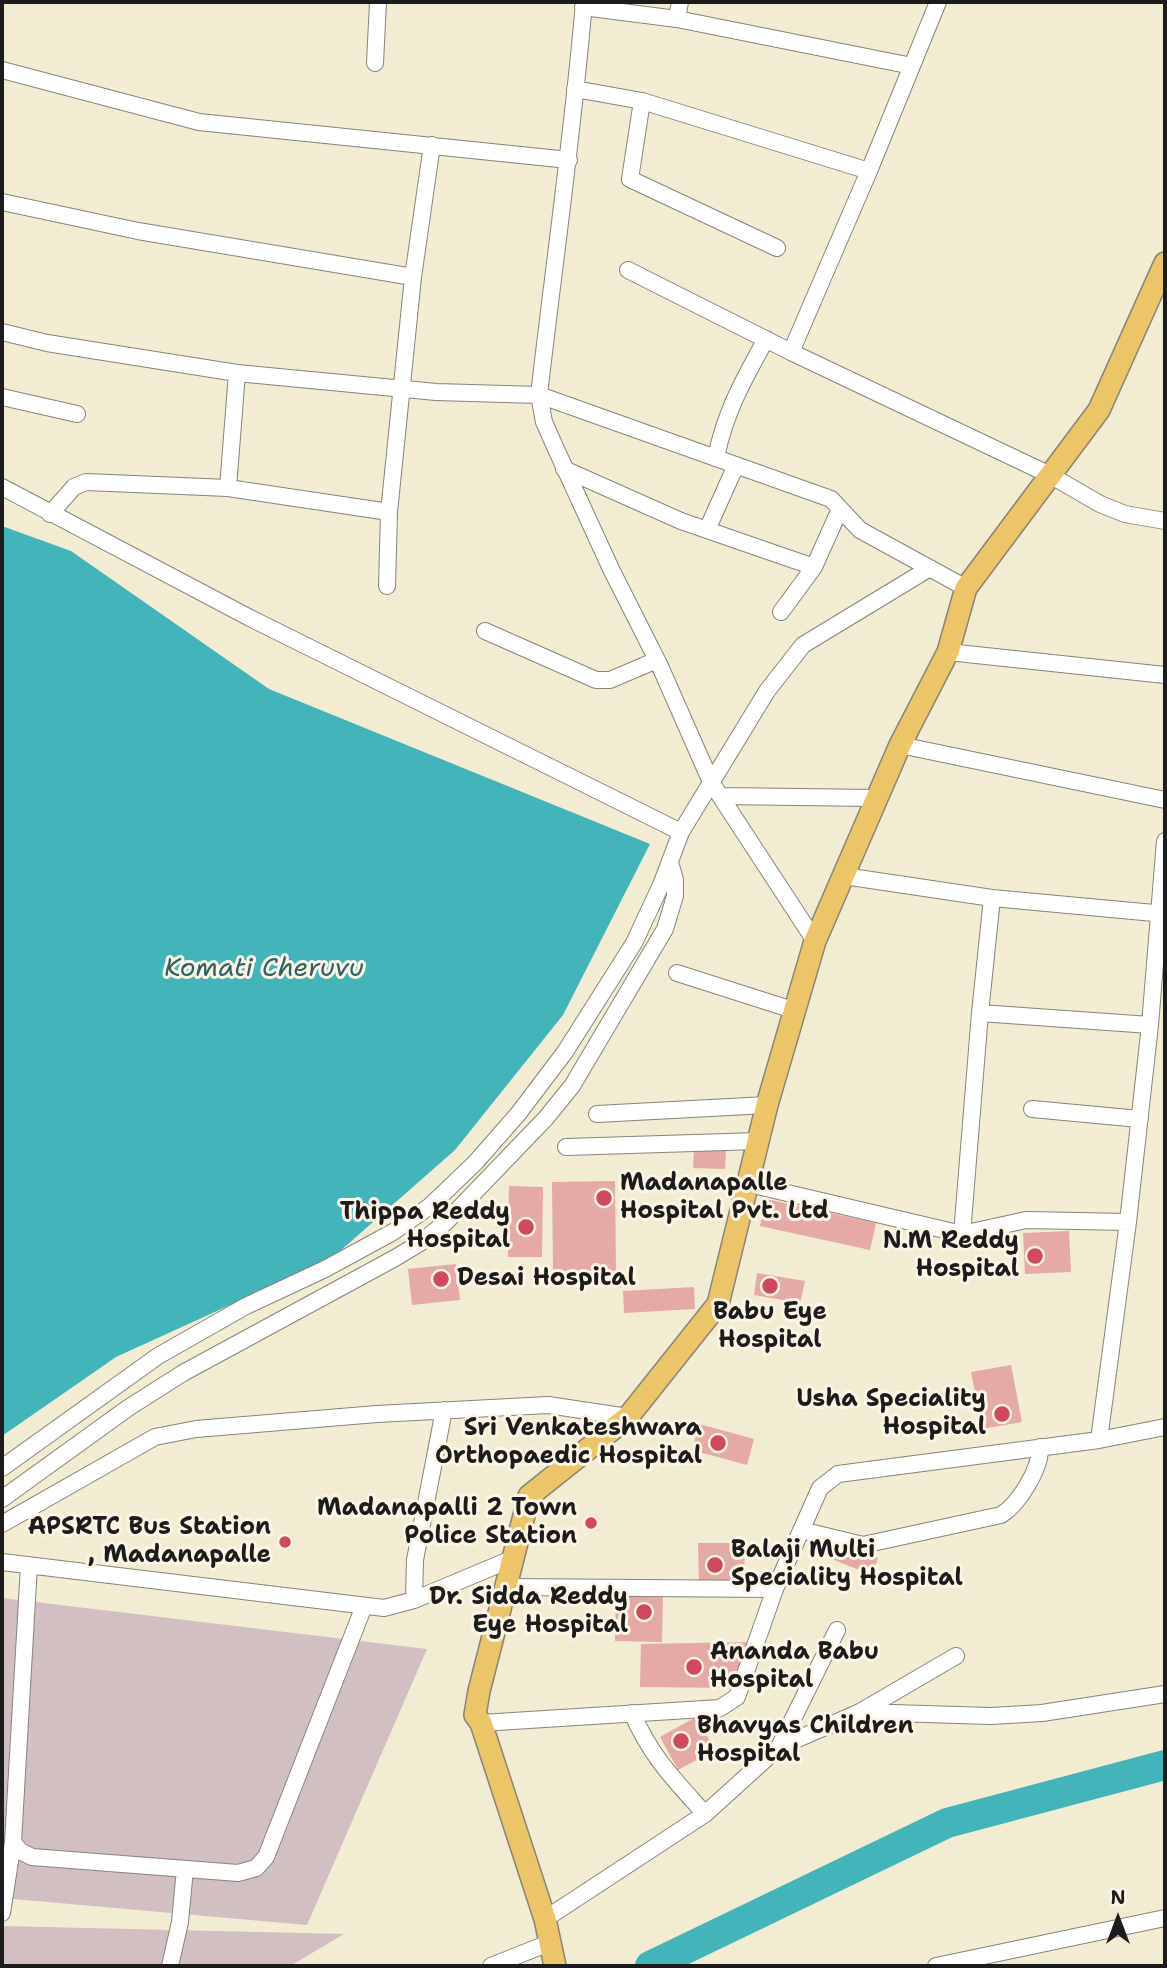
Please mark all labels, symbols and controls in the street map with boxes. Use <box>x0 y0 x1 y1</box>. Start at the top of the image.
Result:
water label: Komati Cheruvu <box>164 953 364 985</box>
place label: Madanapalle Hospital Pvt. Ltd <box>620 1170 829 1226</box>
marker: Madanapalle Hospital Pvt. Ltd <box>594 1188 614 1208</box>
place label: Thippa Reddy Hospital <box>340 1199 510 1255</box>
marker: Thippa Reddy Hospital <box>516 1217 536 1237</box>
place label: N.M Reddy Hospital <box>883 1228 1019 1284</box>
marker: N.M Reddy Hospital <box>1025 1246 1045 1266</box>
place label: Desai Hospital <box>457 1265 636 1293</box>
marker: Desai Hospital <box>431 1269 451 1289</box>
marker: Babu Eye Hospital <box>760 1276 780 1296</box>
place label: Babu Eye Hospital <box>713 1299 827 1355</box>
place label: Usha Speciality Hospital <box>796 1386 986 1442</box>
marker: Usha Speciality Hospital <box>992 1404 1012 1424</box>
place label: Sri Venkateshwara Orthopaedic Hospital <box>435 1415 702 1471</box>
marker: Sri Venkateshwara Orthopaedic Hospital <box>708 1433 728 1453</box>
place label: Madanapalli 2 Town Police Station <box>317 1495 577 1551</box>
place label: APSRTC Bus Station , Madanapalle <box>28 1514 271 1570</box>
marker: Madanapalli 2 Town Police Station <box>583 1515 599 1531</box>
marker: APSRTC Bus Station , Madanapalle <box>277 1534 293 1550</box>
place label: Balaji Multi Speciality Hospital <box>731 1537 963 1593</box>
marker: Balaji Multi Speciality Hospital <box>705 1555 725 1575</box>
place label: Dr. Sidda Reddy Eye Hospital <box>429 1584 628 1640</box>
marker: Dr. Sidda Reddy Eye Hospital <box>634 1602 654 1622</box>
place label: Ananda Babu Hospital <box>710 1639 879 1695</box>
marker: Ananda Babu Hospital <box>684 1657 704 1677</box>
place label: Bhavyas Children Hospital <box>697 1713 914 1769</box>
marker: Bhavyas Children Hospital <box>671 1731 691 1751</box>
north arrow <box>1083 1884 1153 1954</box>
text: N <box>1110 1885 1126 1910</box>

